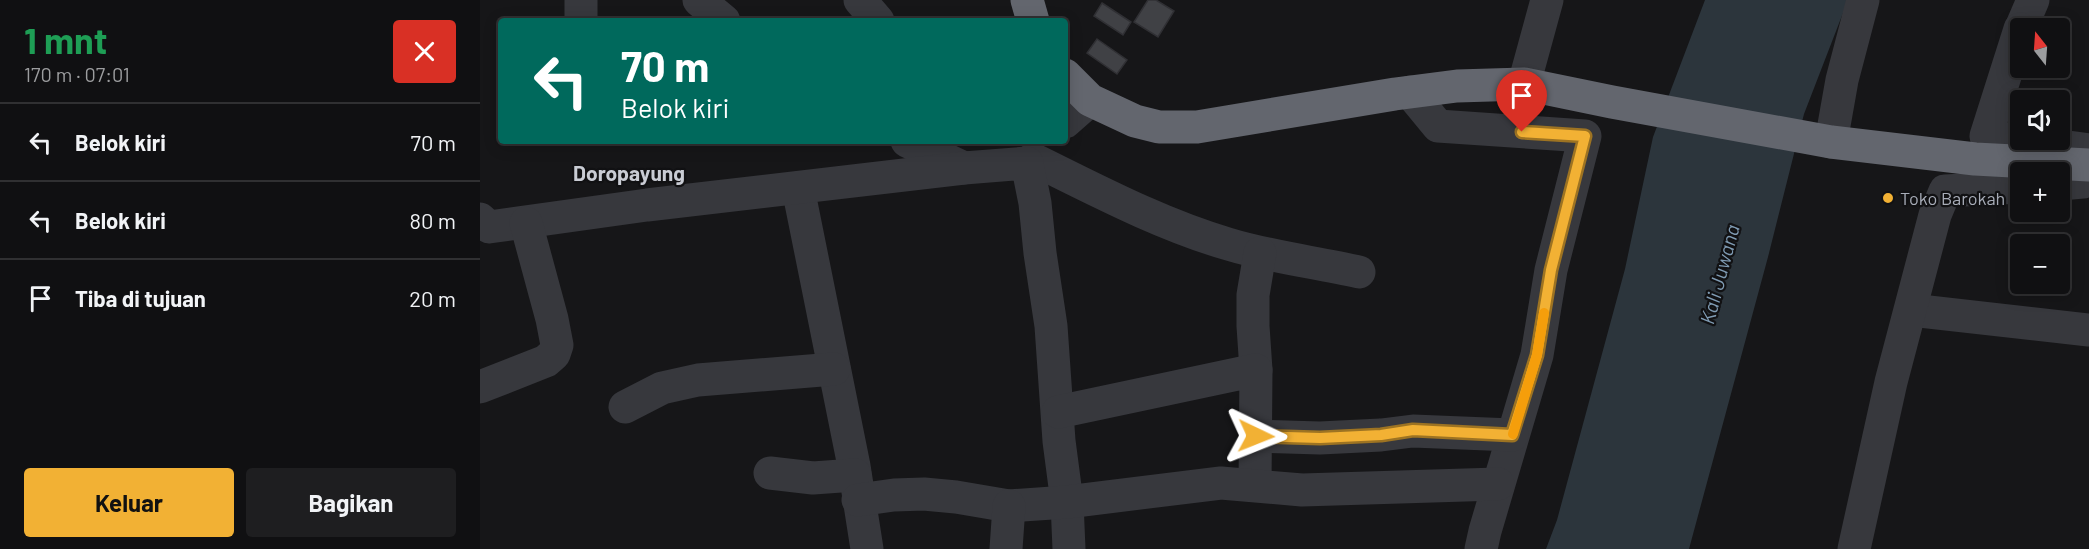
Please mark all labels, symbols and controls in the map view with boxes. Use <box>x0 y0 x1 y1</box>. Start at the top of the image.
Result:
text: 1 mnt <box>24 18 107 61</box>
north arrow <box>2010 18 2070 78</box>
map controls <box>2010 18 2070 294</box>
button: close <box>393 20 456 83</box>
text: 70 m <box>621 40 709 90</box>
icon: left <box>522 42 600 120</box>
text: 170 m · 07:01 <box>24 62 130 86</box>
pin <box>1496 70 1547 132</box>
icon: arrive <box>1505 79 1538 112</box>
button: sound <box>2010 90 2070 150</box>
text: Belok kiri <box>621 91 729 123</box>
icon: left <box>24 126 57 159</box>
text: Belok kiri <box>75 129 166 155</box>
text: 70 m <box>411 129 456 155</box>
district label: Doropayung <box>573 160 685 185</box>
button: + <box>2010 162 2070 222</box>
place label: Toko Barokah <box>1900 187 2005 209</box>
marker: Toko Barokah <box>1881 191 1895 205</box>
icon: left <box>24 204 57 237</box>
text: Belok kiri <box>75 207 166 233</box>
text: 80 m <box>410 207 456 233</box>
water label: Kali Juwana <box>1694 222 1744 326</box>
button: − <box>2010 234 2070 294</box>
icon: arrive <box>24 282 57 315</box>
text: Tiba di tujuan <box>75 285 206 311</box>
text: 20 m <box>409 285 456 311</box>
position arrow <box>1224 404 1288 468</box>
button: Keluar <box>24 468 234 537</box>
button: Bagikan <box>246 468 456 537</box>

